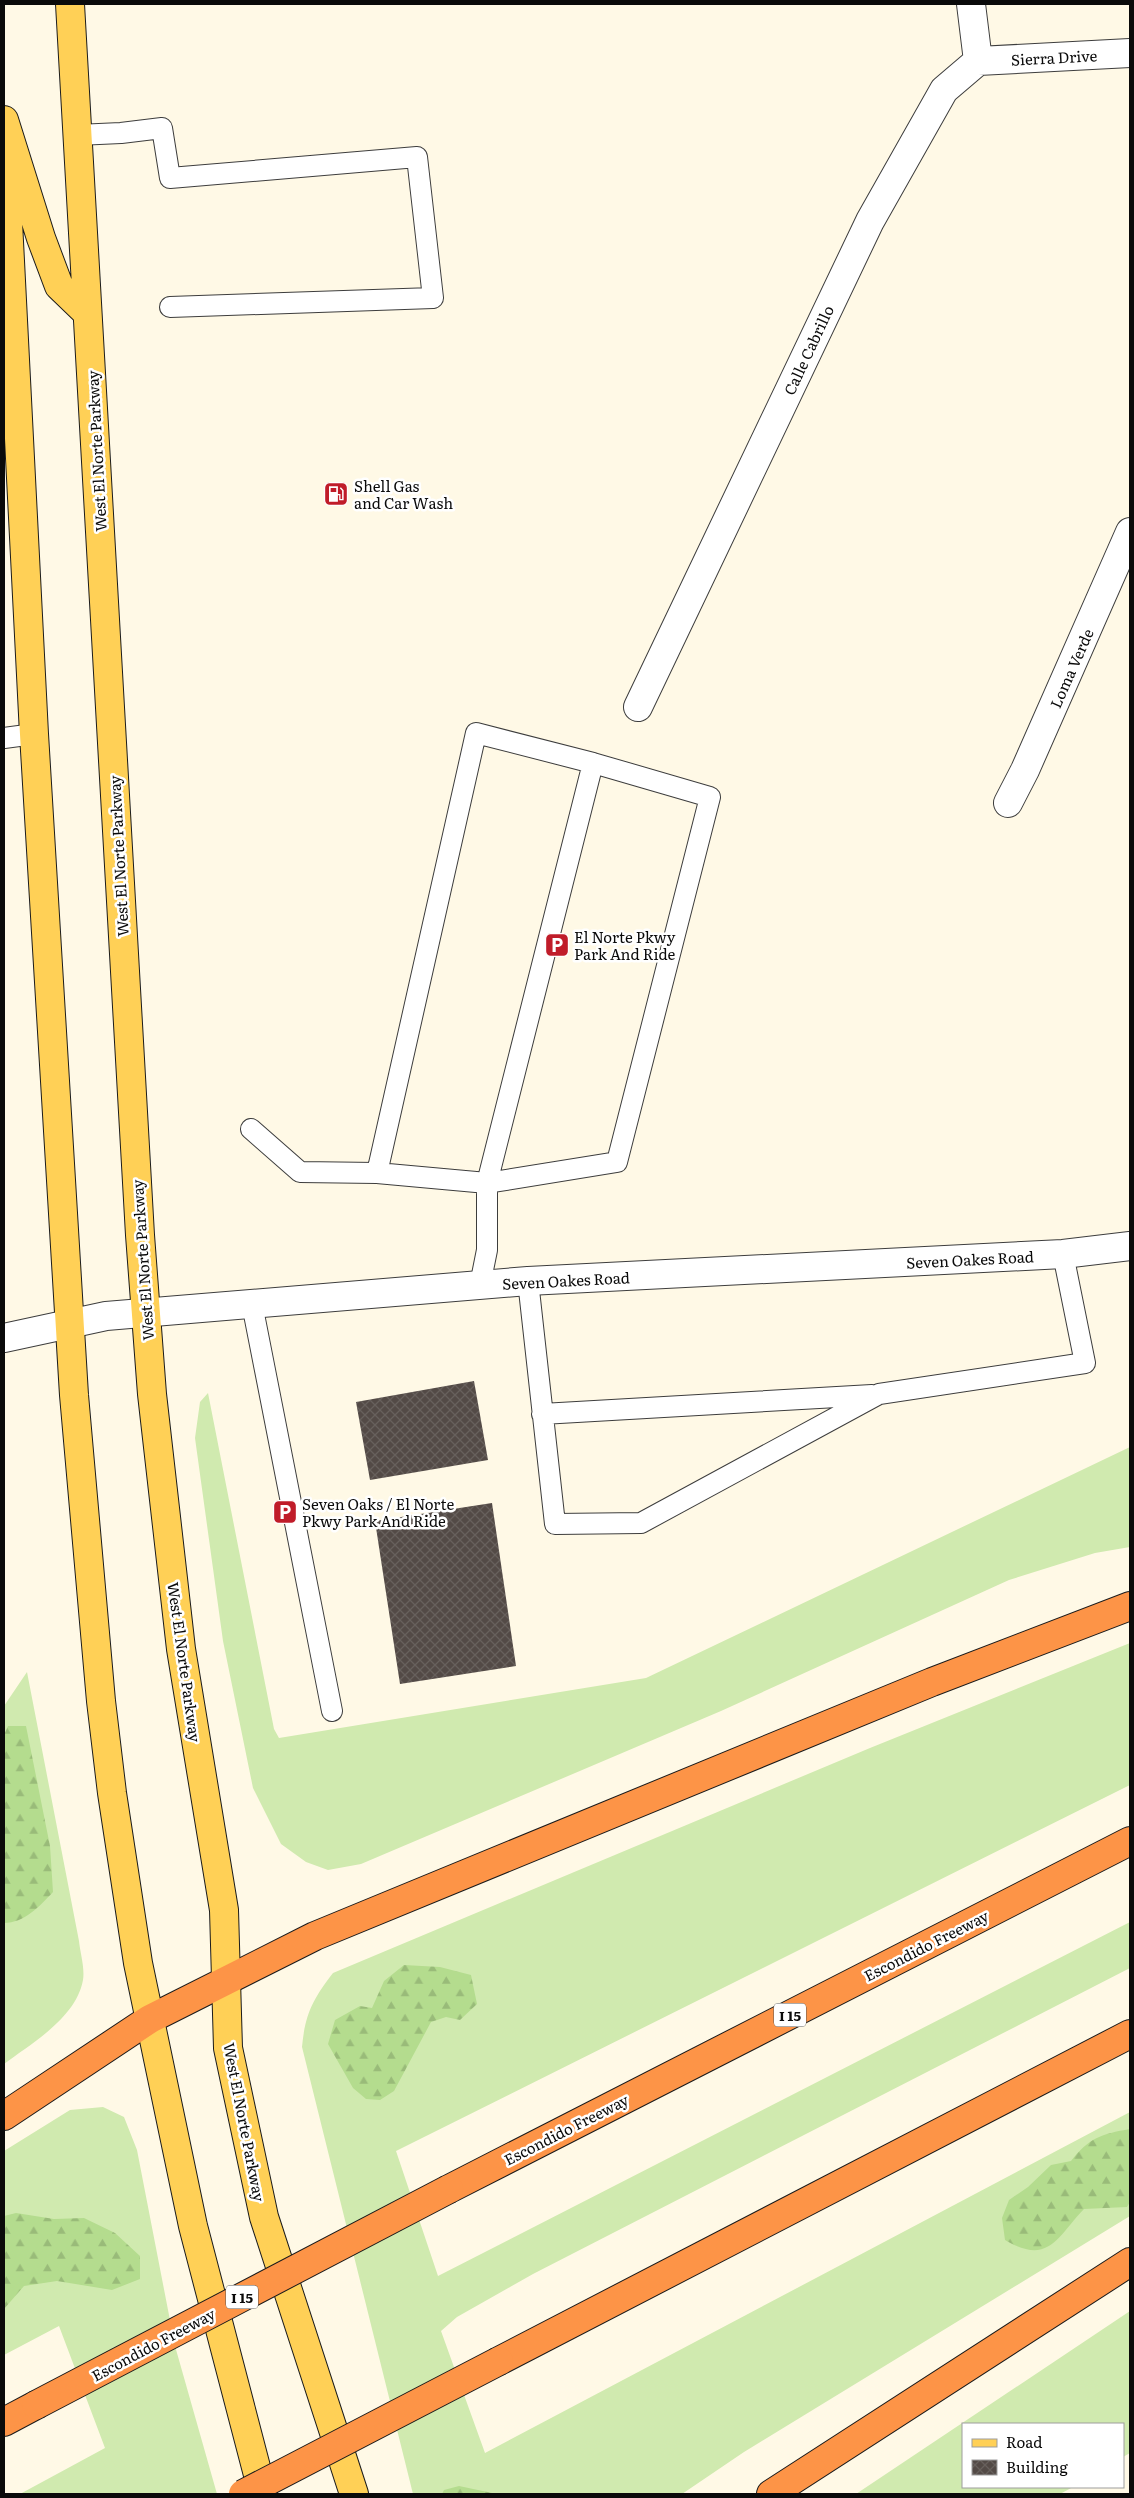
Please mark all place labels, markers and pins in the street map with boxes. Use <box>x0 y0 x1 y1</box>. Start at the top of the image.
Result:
place label: Shell Gas and Car Wash <box>354 474 453 514</box>
fuel station icon: Shell Gas and Car Wash <box>323 481 349 507</box>
place label: El Norte Pkwy Park And Ride <box>574 925 676 965</box>
parking icon: El Norte Pkwy Park And Ride <box>544 932 570 958</box>
place label: Seven Oaks / El Norte Pkwy Park And Ride <box>302 1492 454 1532</box>
parking icon: Seven Oaks / El Norte Pkwy Park And Ride <box>272 1499 298 1525</box>

